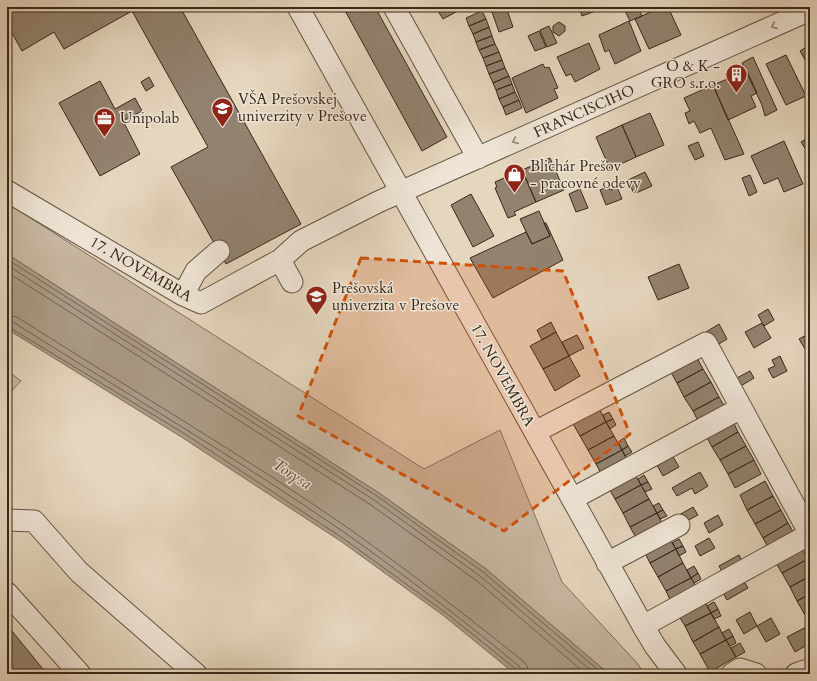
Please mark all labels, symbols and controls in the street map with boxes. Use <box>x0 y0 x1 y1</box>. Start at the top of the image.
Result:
one-way arrow <box>771 21 779 29</box>
place label: O & K - GRO s.r.o. <box>651 56 720 93</box>
building icon: O & K - GRO s.r.o. <box>723 62 749 95</box>
street label: FRANCISCIHO <box>530 80 638 142</box>
place label: VŠA Prešovskej univerzity v Prešove <box>238 89 367 126</box>
school or university icon: VŠA Prešovskej univerzity v Prešove <box>209 95 235 128</box>
office icon: Unipolab <box>92 105 118 138</box>
place label: Unipolab <box>120 108 179 128</box>
one-way arrow <box>512 136 519 144</box>
place label: Blichár Prešov - pracovné odevy <box>530 156 641 193</box>
shop icon: Blichár Prešov - pracovné odevy <box>502 162 528 195</box>
street label: 17. NOVEMBRA <box>86 232 196 306</box>
place label: Prešovská univerzita v Prešove <box>332 278 459 315</box>
school or university icon: Prešovská univerzita v Prešove <box>303 284 329 317</box>
street label: 17. NOVEMBRA <box>466 320 540 430</box>
water label: Torysa <box>268 453 316 495</box>

